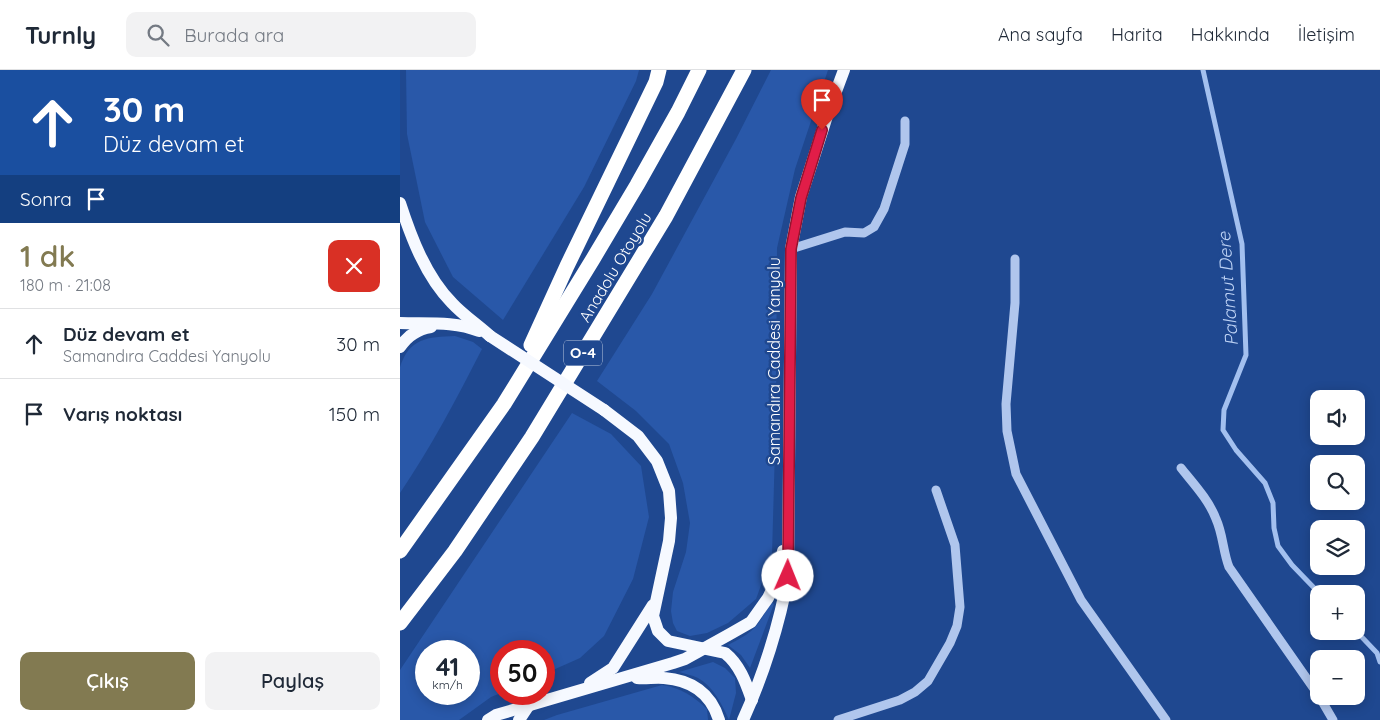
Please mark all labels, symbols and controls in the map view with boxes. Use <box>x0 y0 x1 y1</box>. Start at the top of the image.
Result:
search box <box>126 12 476 57</box>
text: Turnly <box>25 20 96 50</box>
icon: search <box>144 21 172 49</box>
text: Burada ara <box>184 23 284 47</box>
text: Ana sayfa <box>998 23 1083 46</box>
text: Harita <box>1111 23 1163 46</box>
text: Hakkında <box>1191 23 1270 46</box>
text: İletişim <box>1298 23 1355 46</box>
pin <box>801 79 843 130</box>
icon: arrive <box>808 86 836 114</box>
text: 30 m <box>103 87 185 131</box>
icon: ahead <box>20 90 85 155</box>
text: Düz devam et <box>103 130 244 158</box>
icon: arrive <box>82 185 110 213</box>
text: Sonra <box>20 187 72 211</box>
street label: Anadolu Otoyolu <box>574 209 656 325</box>
water label: Palamut Dere <box>1212 230 1243 347</box>
text: 1 dk <box>20 237 75 275</box>
button: close <box>328 240 380 292</box>
street label: Samandıra Caddesi Yanyolu <box>764 257 784 465</box>
text: 180 m · 21:08 <box>20 275 111 295</box>
text: Düz devam et <box>63 322 190 346</box>
icon: ahead <box>20 330 48 358</box>
text: 30 m <box>336 332 380 356</box>
road number: O-4 <box>564 340 602 366</box>
text: Samandıra Caddesi Yanyolu <box>63 346 271 366</box>
map controls <box>1310 390 1365 705</box>
button: sound <box>1310 390 1365 445</box>
icon: arrive <box>20 400 48 428</box>
text: Varış noktası <box>63 402 182 426</box>
text: 150 m <box>329 402 380 426</box>
button: search <box>1310 455 1365 510</box>
button: layers <box>1310 520 1365 575</box>
position arrow <box>761 549 813 601</box>
button: + <box>1310 585 1365 640</box>
speed limit sign: 50 <box>490 640 555 705</box>
button: − <box>1310 650 1365 705</box>
text: 41 <box>436 651 459 682</box>
button: Çıkış <box>20 652 195 710</box>
button: Paylaş <box>205 652 380 710</box>
text: km/h <box>432 677 463 692</box>

